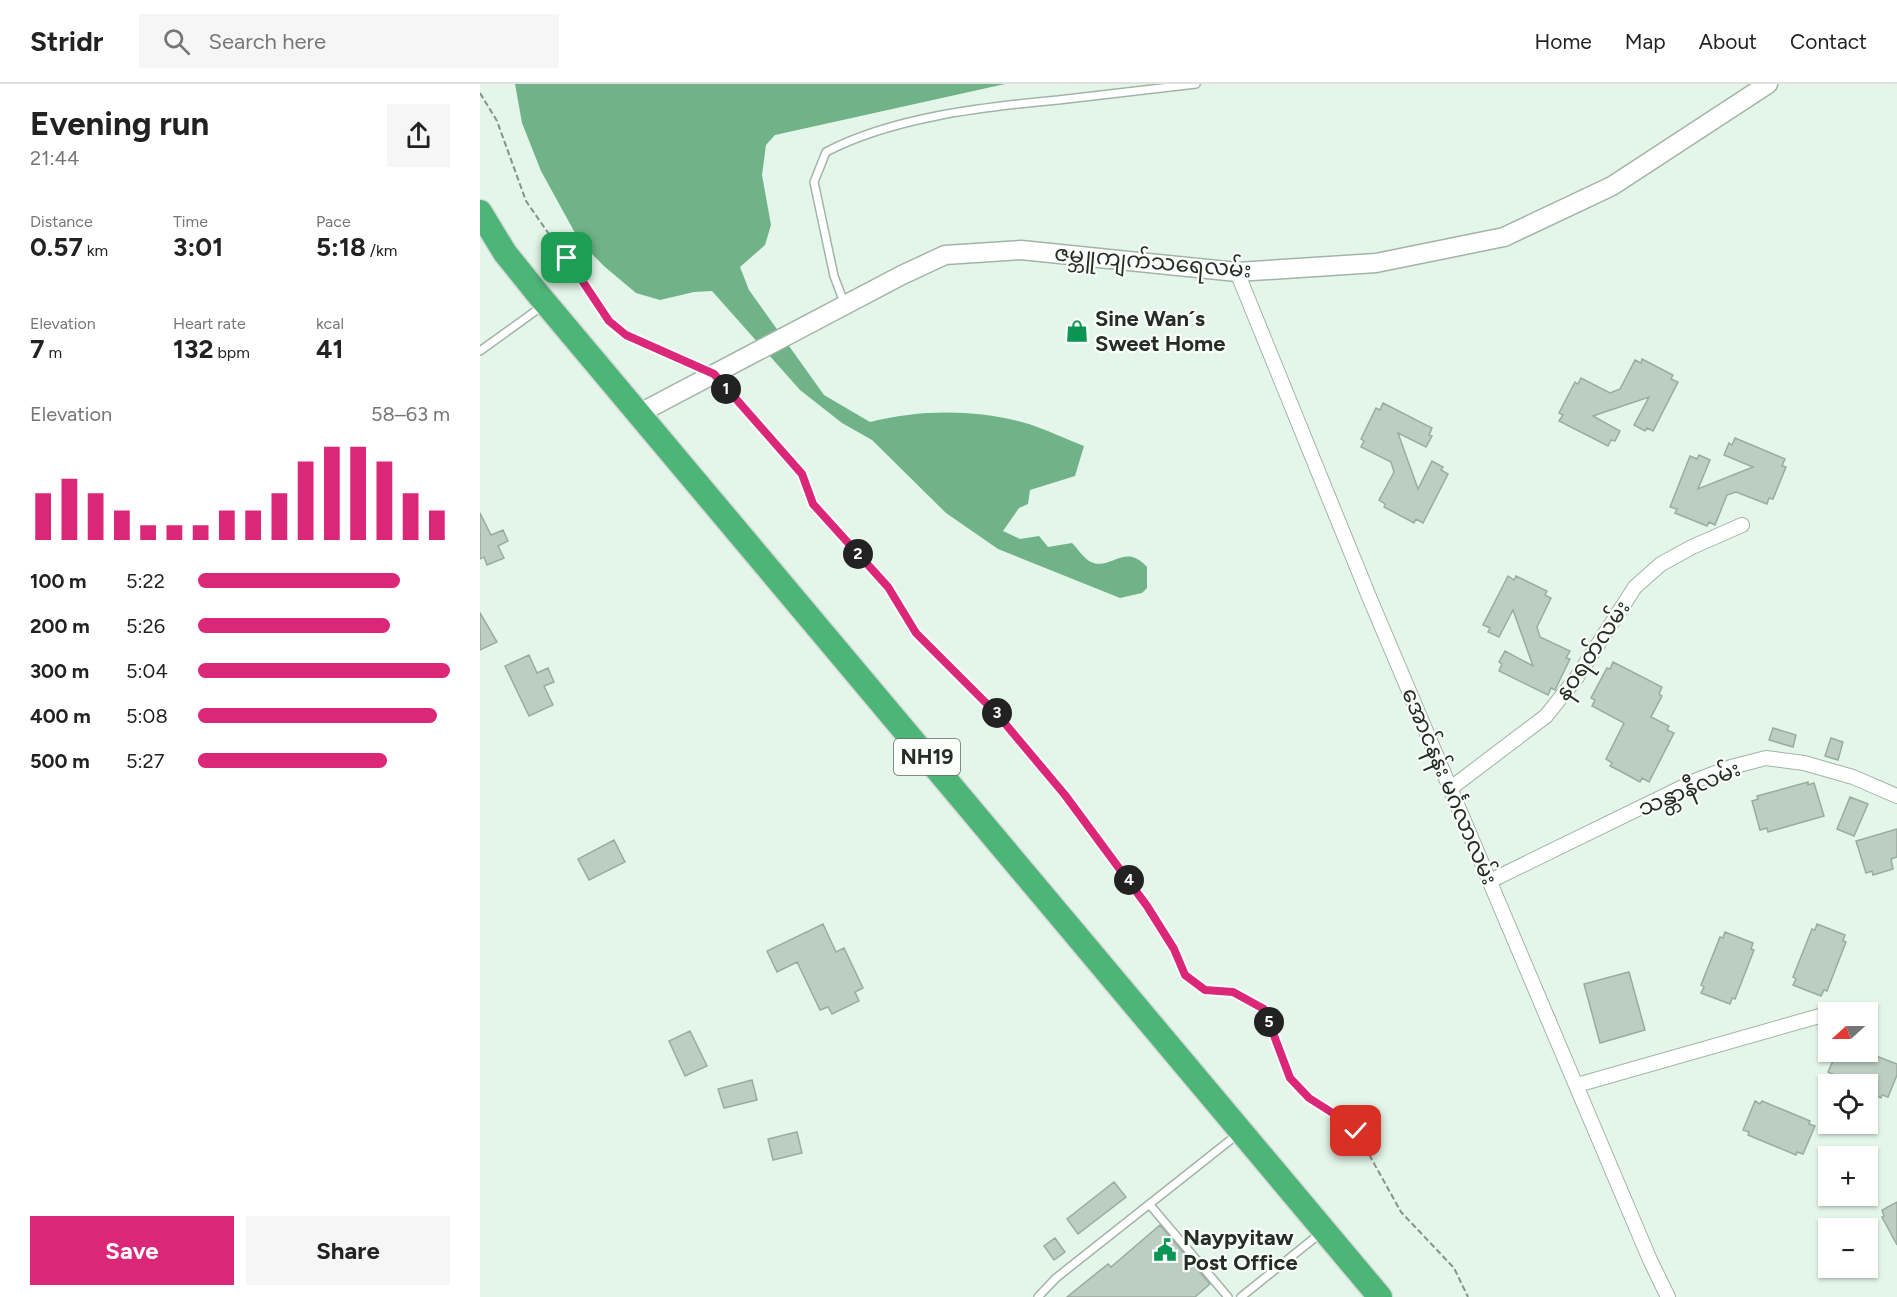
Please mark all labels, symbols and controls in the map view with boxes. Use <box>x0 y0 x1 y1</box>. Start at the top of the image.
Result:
search box <box>139 14 559 68</box>
text: Stridr <box>30 24 103 58</box>
icon: search <box>160 25 193 58</box>
text: Search here <box>208 28 326 55</box>
text: Home <box>1535 29 1592 54</box>
text: Map <box>1625 29 1666 54</box>
text: About <box>1699 29 1757 54</box>
text: Contact <box>1790 29 1867 54</box>
text: Evening run <box>30 104 209 143</box>
button: share <box>387 104 450 167</box>
text: 21:44 <box>30 146 79 170</box>
text: Distance <box>30 212 93 231</box>
text: Time <box>173 212 208 231</box>
text: Pace <box>316 212 351 231</box>
text: 0.57 <box>30 231 83 263</box>
text: 3:01 <box>173 231 223 263</box>
text: 5:18 <box>316 231 366 263</box>
pin <box>541 232 592 283</box>
street label: ဇမ္ဘူကျက်သရေလမ်း <box>1053 237 1253 289</box>
text: km <box>83 241 108 260</box>
text: /km <box>366 241 397 260</box>
icon: arrive <box>550 241 583 274</box>
place label: Sine Wan´s Sweet Home <box>1095 305 1225 357</box>
text: Elevation <box>30 314 96 333</box>
text: Heart rate <box>173 314 246 333</box>
text: kcal <box>316 314 344 333</box>
shop icon: Sine Wan´s Sweet Home <box>1064 318 1090 344</box>
text: 7 <box>30 333 44 365</box>
text: 132 <box>173 333 213 365</box>
text: 41 <box>316 333 343 365</box>
text: m <box>44 343 62 362</box>
text: bpm <box>213 343 250 362</box>
pin: 1 <box>711 374 741 404</box>
text: 1 <box>723 379 729 398</box>
text: Elevation <box>30 402 112 426</box>
text: 58–63 m <box>371 402 450 426</box>
pin: 2 <box>843 539 873 569</box>
text: 2 <box>853 544 863 563</box>
text: 100 m <box>30 569 87 593</box>
text: 5:22 <box>126 569 165 593</box>
street label: နဝရတ်လမ်း <box>1548 594 1639 708</box>
text: 200 m <box>30 614 90 638</box>
text: 5:26 <box>126 614 165 638</box>
text: 300 m <box>30 659 89 683</box>
text: 5:04 <box>126 659 168 683</box>
street label: အောင်နန်း မင်္ဂလာလမ်း <box>1392 683 1505 890</box>
pin: 3 <box>982 698 1012 728</box>
text: 3 <box>993 703 1001 722</box>
text: 400 m <box>30 704 91 728</box>
text: 5:08 <box>126 704 168 728</box>
road number: NH19 <box>894 739 960 775</box>
text: 500 m <box>30 749 90 773</box>
text: 5:27 <box>126 749 164 773</box>
street label: သန္တာနီလမ်း <box>1633 753 1746 826</box>
pin: 4 <box>1114 865 1144 895</box>
text: 4 <box>1124 870 1134 889</box>
north arrow <box>1818 1002 1878 1062</box>
map controls <box>1818 1002 1878 1278</box>
pin: 5 <box>1254 1007 1284 1037</box>
text: 5 <box>1264 1012 1274 1031</box>
button: locate <box>1818 1074 1878 1134</box>
pin <box>1330 1105 1381 1156</box>
icon: check <box>1339 1114 1372 1147</box>
button: + <box>1818 1146 1878 1206</box>
button: Save <box>30 1216 234 1285</box>
button: Share <box>246 1216 450 1285</box>
button: − <box>1818 1218 1878 1278</box>
place label: Naypyitaw Post Office <box>1183 1224 1298 1276</box>
public building icon: Naypyitaw Post Office <box>1152 1237 1178 1263</box>

